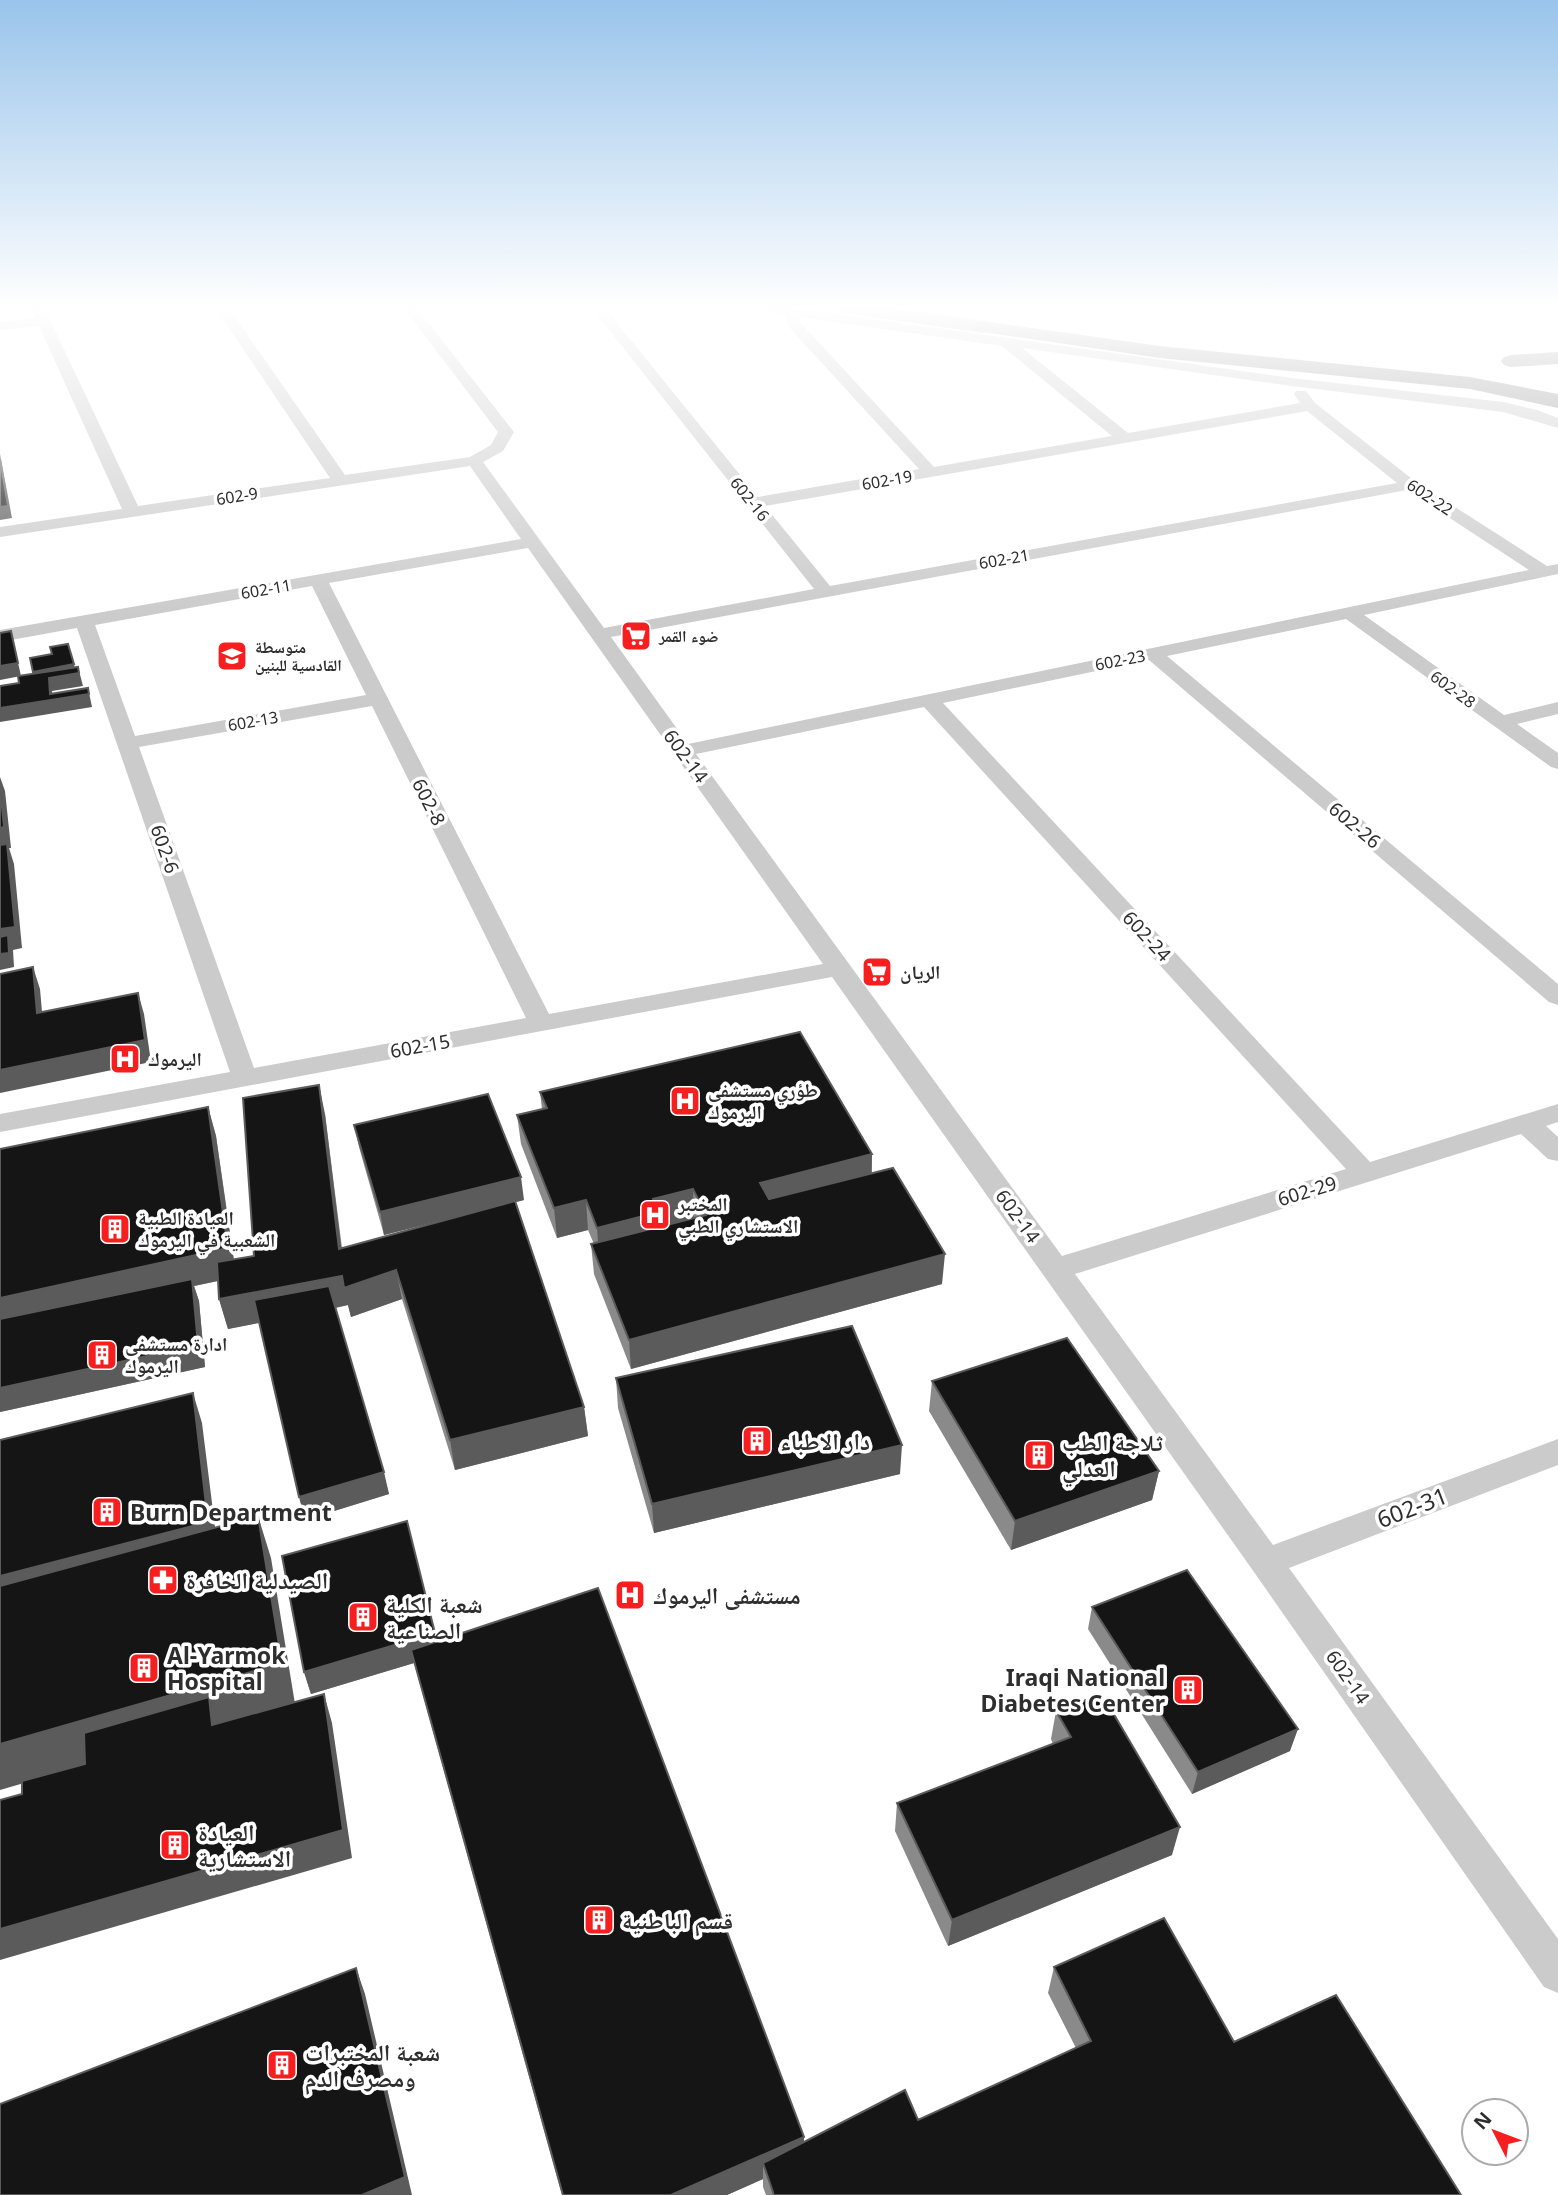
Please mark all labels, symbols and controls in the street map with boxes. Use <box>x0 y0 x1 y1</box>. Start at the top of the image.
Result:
street label: 602-19 <box>860 465 914 495</box>
street label: 602-16 <box>725 472 775 526</box>
street label: 602-22 <box>1403 474 1457 520</box>
street label: 602-9 <box>215 482 259 510</box>
street label: 602-21 <box>977 544 1031 574</box>
street label: 602-11 <box>239 574 293 604</box>
supermarket icon: ضوء القمر <box>619 619 653 653</box>
place label: ضوء القمر <box>658 625 718 647</box>
place label: متوسطة القادسية للبنين <box>255 636 342 676</box>
school or university icon: متوسطة القادسية للبنين <box>215 639 249 673</box>
street label: 602-23 <box>1093 644 1147 676</box>
street label: 602-28 <box>1426 665 1480 713</box>
street label: 602-13 <box>226 706 280 736</box>
street label: 602-14 <box>658 724 714 788</box>
street label: 602-8 <box>406 774 452 830</box>
street label: 602-26 <box>1323 796 1387 854</box>
street label: 602-6 <box>145 821 185 877</box>
street label: 602-24 <box>1117 905 1177 967</box>
supermarket icon: الريان <box>860 955 894 989</box>
place label: الريان <box>900 959 941 985</box>
street label: 602-15 <box>388 1028 452 1064</box>
hospital icon: اليرموك <box>108 1042 142 1076</box>
place label: اليرموك <box>148 1046 202 1072</box>
place label: طؤري مستشفى اليرموك <box>708 1077 818 1125</box>
hospital icon: طؤري مستشفى اليرموك <box>668 1084 702 1118</box>
street label: 602-29 <box>1274 1170 1340 1212</box>
street label: 602-14 <box>990 1184 1046 1248</box>
place label: المختبر الاستشاري الطبي <box>677 1191 798 1242</box>
hospital icon: المختبر الاستشاري الطبي <box>638 1198 672 1232</box>
place label: العيادة الطبية الشعبية في اليرموك <box>138 1205 276 1256</box>
building icon: العيادة الطبية الشعبية في اليرموك <box>98 1212 132 1246</box>
place label: ادارة مستشفى اليرموك <box>125 1331 228 1379</box>
building icon: ادارة مستشفى اليرموك <box>85 1338 119 1372</box>
building icon: دار الاطباء <box>740 1424 774 1458</box>
place label: دار الاطباء <box>780 1425 870 1457</box>
place label: ثلاجة الطب العدلي <box>1062 1426 1163 1488</box>
building icon: ثلاجة الطب العدلي <box>1022 1438 1056 1472</box>
street label: 602-31 <box>1372 1479 1452 1535</box>
building icon: Burn Department <box>90 1495 124 1529</box>
place label: Burn Department <box>130 1496 332 1528</box>
pharmacy icon: الصيدلية الخافرة <box>146 1563 180 1597</box>
place label: الصيدلية الخافرة <box>186 1564 328 1596</box>
hospital icon: مستشفى اليرموك <box>613 1578 647 1612</box>
place label: مستشفى اليرموك <box>653 1579 801 1611</box>
place label: شعبة الكلية الصناعية <box>386 1588 483 1646</box>
building icon: شعبة الكلية الصناعية <box>346 1600 380 1634</box>
place label: Al-Yarmok Hospital <box>167 1639 286 1697</box>
street label: 602-14 <box>1320 1645 1376 1709</box>
building icon: Al-Yarmok Hospital <box>127 1651 161 1685</box>
place label: Iraqi National Diabetes Center <box>981 1661 1165 1719</box>
building icon: Iraqi National Diabetes Center <box>1171 1673 1205 1707</box>
place label: العيادة الاستشارية <box>198 1816 291 1874</box>
building icon: العيادة الاستشارية <box>158 1828 192 1862</box>
building icon: قسم الباطنية <box>582 1903 616 1937</box>
place label: قسم الباطنية <box>622 1904 733 1937</box>
place label: شعبة المختبرات ومصرف الدم <box>305 2036 440 2095</box>
building icon: شعبة المختبرات ومصرف الدم <box>265 2048 299 2082</box>
north arrow <box>1460 2097 1530 2167</box>
text: N <box>1468 2106 1497 2135</box>

